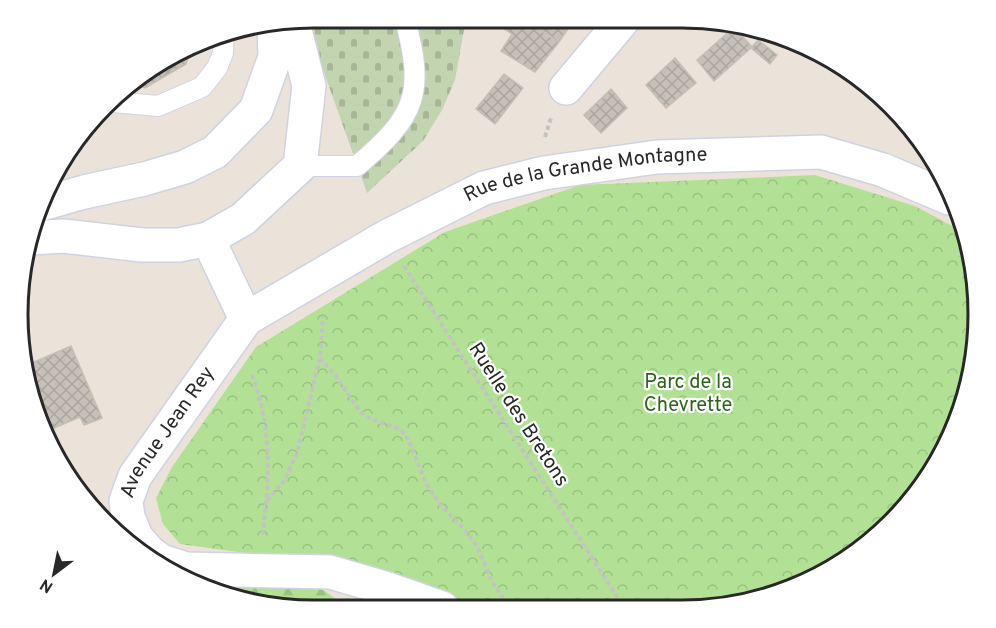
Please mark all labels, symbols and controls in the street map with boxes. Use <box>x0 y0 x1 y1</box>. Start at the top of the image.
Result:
street label: Rue de la Grande Montagne <box>460 142 708 209</box>
street label: Ruelle des Bretons <box>462 338 574 492</box>
street label: Avenue Jean Rey <box>115 362 221 502</box>
park label: Parc de la Chevrette <box>644 370 732 419</box>
north arrow <box>24 544 84 604</box>
text: N <box>37 573 57 597</box>

